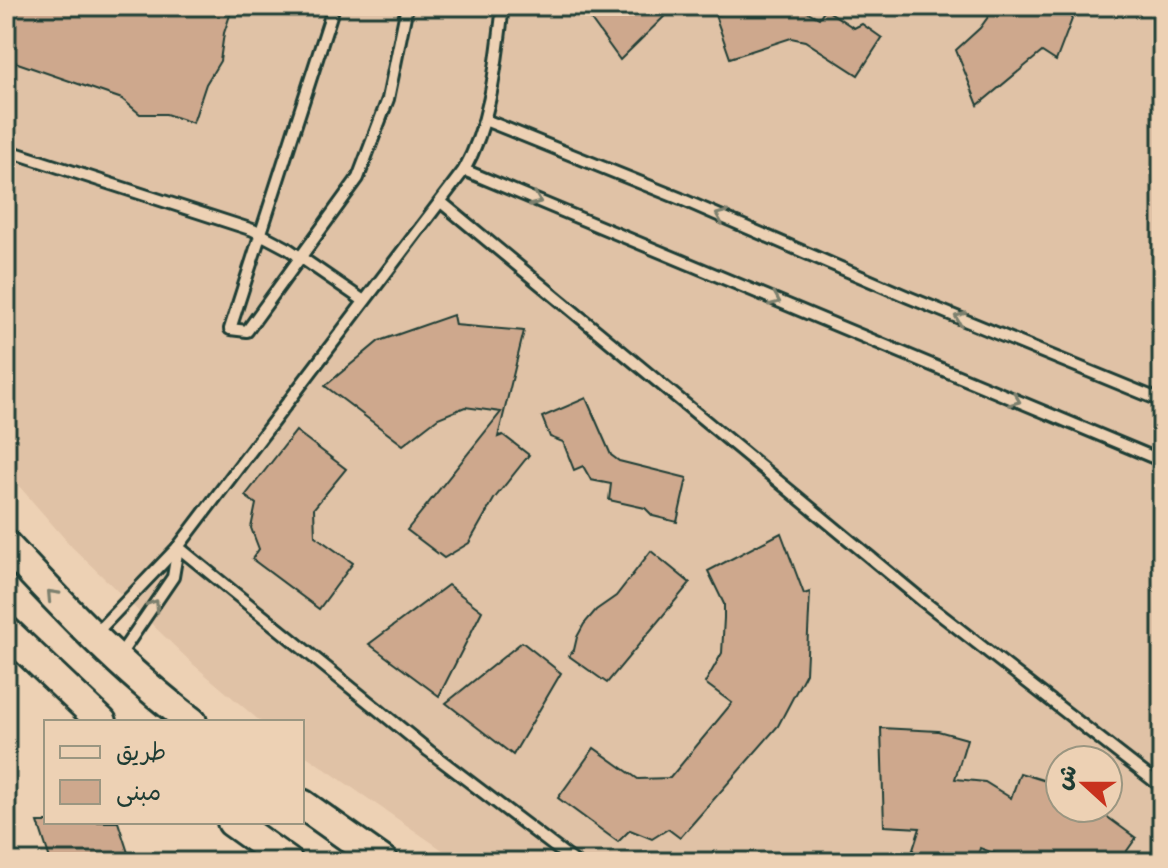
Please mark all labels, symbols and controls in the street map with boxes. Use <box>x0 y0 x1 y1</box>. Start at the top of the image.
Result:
one-way arrow <box>528 190 542 206</box>
one-way arrow <box>715 210 729 226</box>
one-way arrow <box>767 291 781 307</box>
one-way arrow <box>954 312 969 328</box>
one-way arrow <box>1008 390 1022 407</box>
one-way arrow <box>47 589 61 604</box>
one-way arrow <box>145 600 160 614</box>
legend <box>44 720 304 824</box>
text: طريق <box>116 731 166 773</box>
north arrow <box>1044 744 1124 824</box>
text: ش <box>1043 759 1088 795</box>
text: مبنى <box>116 771 161 813</box>

